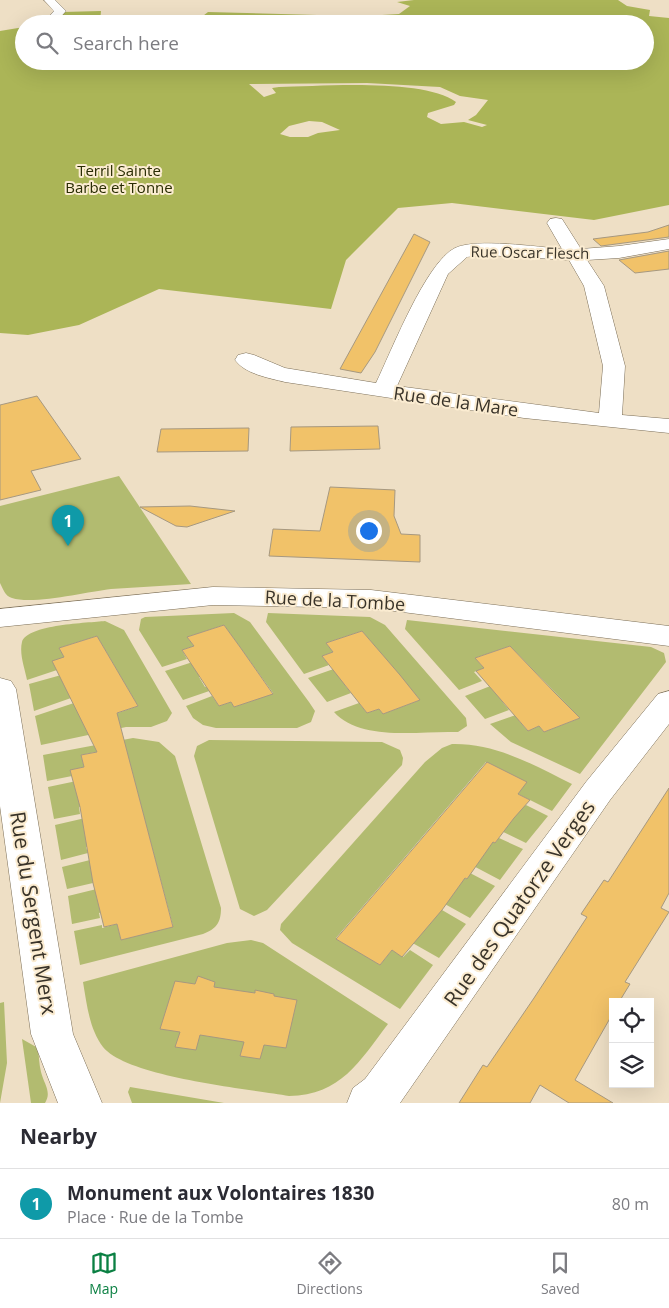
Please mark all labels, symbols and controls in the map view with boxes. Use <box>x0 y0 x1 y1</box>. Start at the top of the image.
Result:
search box <box>15 15 654 70</box>
icon: search <box>33 29 61 57</box>
text: Search here <box>73 30 179 56</box>
park label: Terril Sainte Barbe et Tonne <box>65 160 173 197</box>
street label: Rue Oscar Flesch <box>471 241 589 263</box>
street label: Rue de la Mare <box>392 380 520 422</box>
pin: 1 <box>52 505 84 546</box>
your location <box>356 518 382 544</box>
street label: Rue de la Tombe <box>264 584 406 616</box>
street label: Rue des Quatorze Verges <box>437 794 601 1012</box>
street label: Rue du Sergent Merx <box>4 809 64 1017</box>
map controls <box>609 998 654 1088</box>
button: locate <box>609 998 654 1043</box>
button: layers <box>609 1043 654 1088</box>
text: Nearby <box>20 1122 97 1150</box>
text: Monument aux Volontaires 1830 <box>67 1180 374 1206</box>
text: 1 <box>31 1193 41 1215</box>
text: 80 m <box>612 1193 649 1215</box>
text: Place · Rue de la Tombe <box>67 1206 244 1228</box>
tab: Map <box>89 1249 118 1298</box>
tab: Directions <box>296 1249 363 1298</box>
tab: Saved <box>541 1249 580 1298</box>

